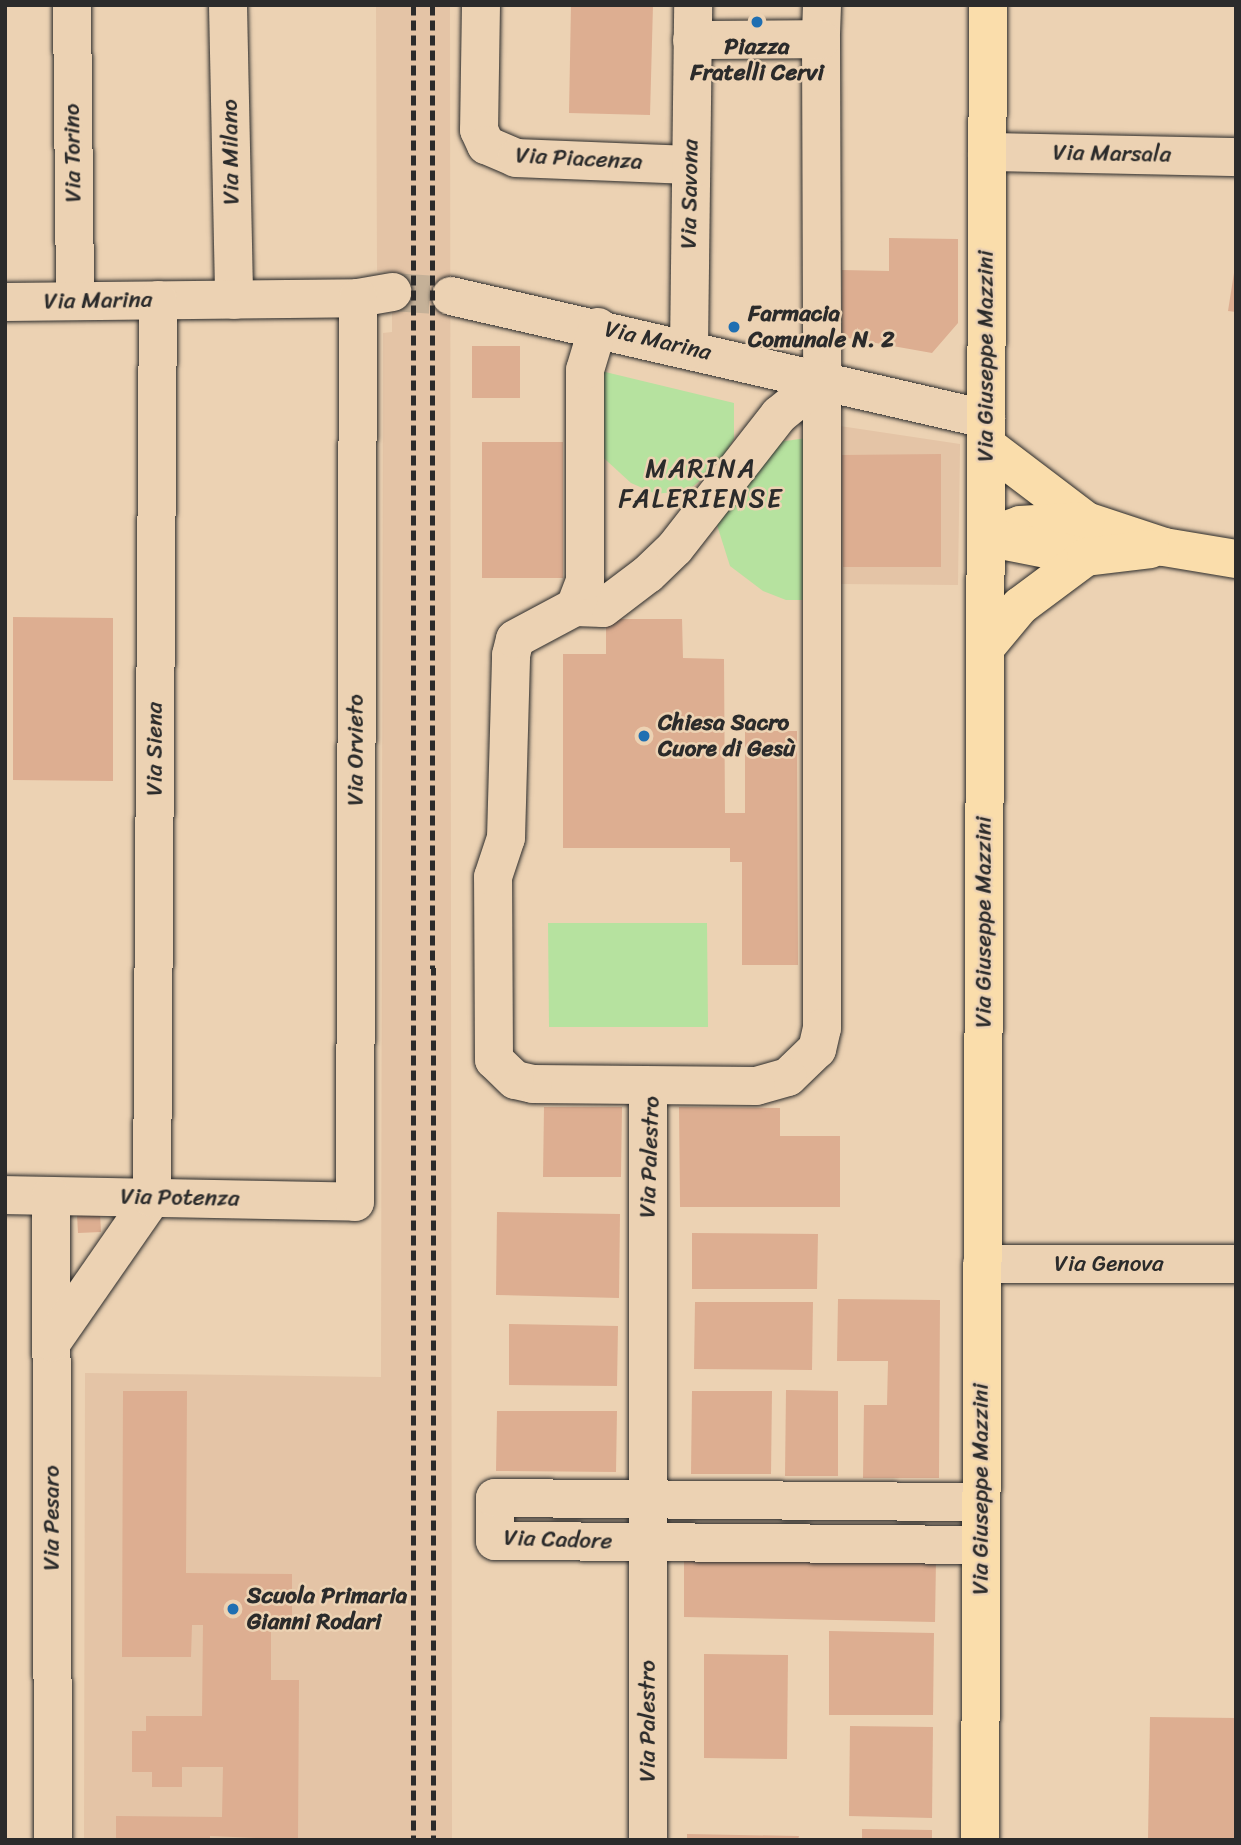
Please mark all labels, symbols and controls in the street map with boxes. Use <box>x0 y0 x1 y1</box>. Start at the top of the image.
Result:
marker: Piazza Fratelli Cervi <box>749 14 765 30</box>
place label: Piazza Fratelli Cervi <box>690 33 824 87</box>
street label: Via Milano <box>216 99 246 205</box>
street label: Via Torino <box>58 103 88 203</box>
street label: Via Savona <box>675 139 705 249</box>
street label: Via Marsala <box>1053 139 1171 169</box>
street label: Via Piacenza <box>515 142 643 176</box>
street label: Via Giuseppe Mazzini <box>972 250 1000 462</box>
street label: Via Marina <box>44 286 152 316</box>
place label: Farmacia Comunale N. 2 <box>748 300 894 354</box>
street label: Via Marina <box>602 315 714 367</box>
marker: Farmacia Comunale N. 2 <box>726 319 742 335</box>
district label: MARINA FALERIENSE <box>621 453 781 514</box>
street label: Via Orvieto <box>342 694 370 806</box>
street label: Via Siena <box>141 702 169 796</box>
place label: Chiesa Sacro Cuore di Gesù <box>658 709 796 763</box>
marker: Chiesa Sacro Cuore di Gesù <box>636 728 652 744</box>
street label: Via Giuseppe Mazzini <box>970 816 998 1028</box>
street label: Via Palestro <box>634 1096 666 1218</box>
street label: Via Potenza <box>120 1183 240 1213</box>
street label: Via Genova <box>1054 1250 1164 1278</box>
street label: Via Giuseppe Mazzini <box>967 1383 995 1595</box>
street label: Via Pesaro <box>38 1465 66 1571</box>
street label: Via Cadore <box>504 1524 612 1556</box>
place label: Scuola Primaria Gianni Rodari <box>247 1582 407 1636</box>
marker: Scuola Primaria Gianni Rodari <box>225 1601 241 1617</box>
street label: Via Palestro <box>634 1660 662 1782</box>

